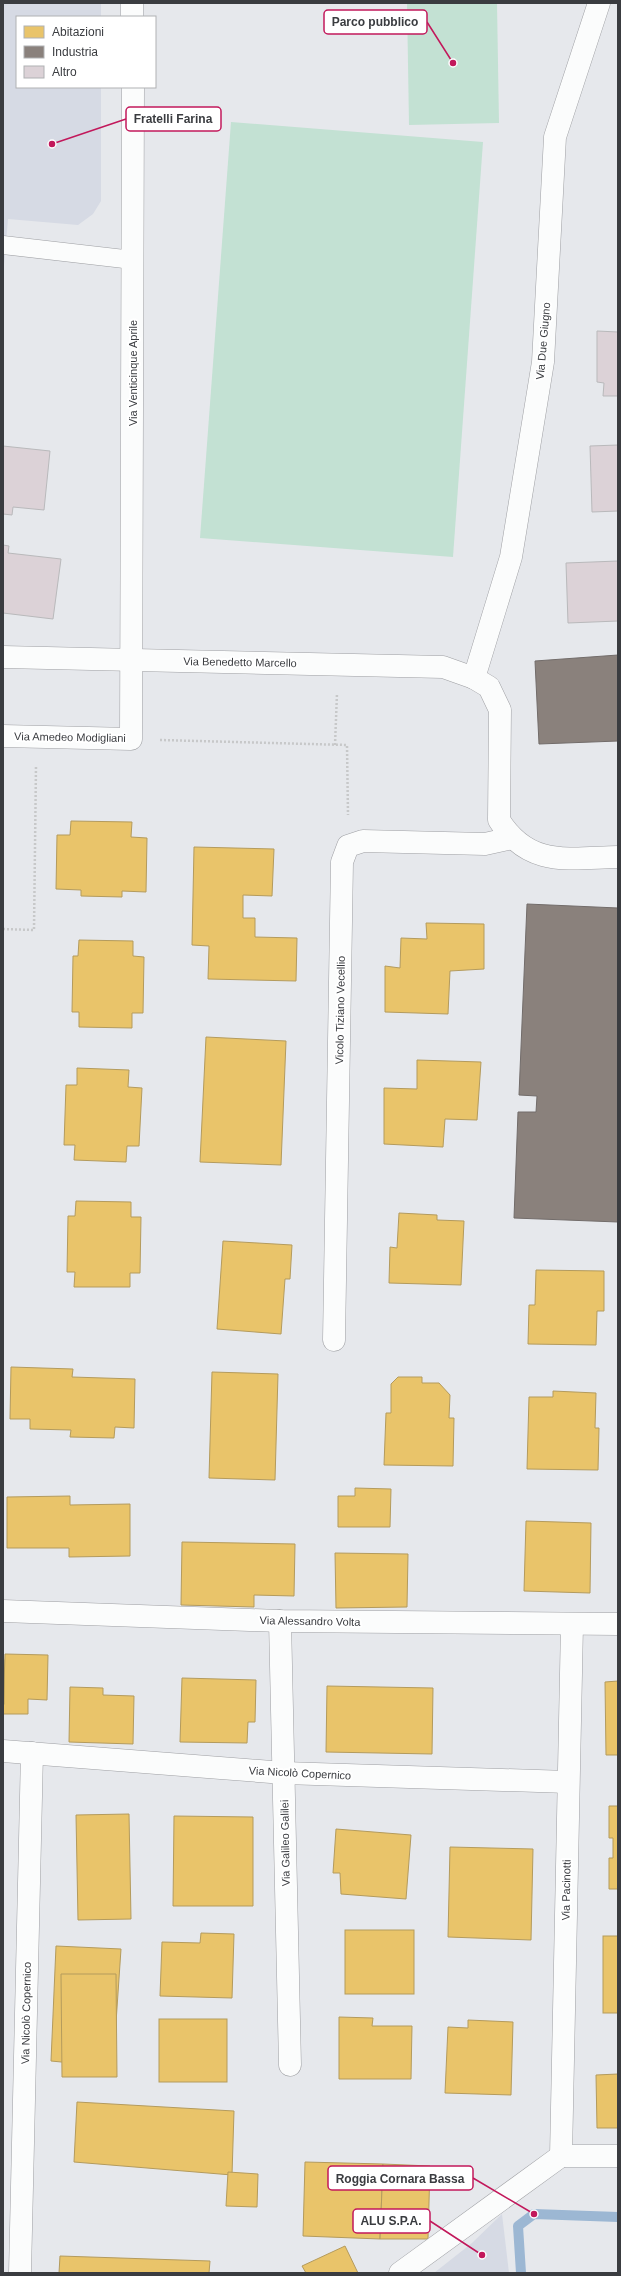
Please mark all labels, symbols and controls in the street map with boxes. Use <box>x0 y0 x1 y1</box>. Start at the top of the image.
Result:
callout: Parco pubblico <box>324 10 427 34</box>
text: Parco pubblico <box>332 15 418 29</box>
legend <box>16 16 156 88</box>
text: Abitazioni <box>52 25 104 39</box>
text: Industria <box>52 45 98 59</box>
text: Altro <box>52 65 77 79</box>
callout: Fratelli Farina <box>126 107 221 131</box>
text: Fratelli Farina <box>134 112 213 126</box>
street label: Via Due Giugno <box>534 302 552 380</box>
street label: Via Venticinque Aprile <box>127 320 139 426</box>
street label: Via Benedetto Marcello <box>183 655 297 669</box>
street label: Via Amedeo Modigliani <box>14 730 126 744</box>
street label: Vicolo Tiziano Vecellio <box>333 956 347 1064</box>
street label: Via Alessandro Volta <box>260 1614 361 1628</box>
street label: Via Nicolò Copernico <box>248 1764 352 1782</box>
street label: Via Galileo Galilei <box>278 1800 292 1886</box>
street label: Via Pacinotti <box>559 1859 573 1921</box>
street label: Via Nicolò Copernico <box>19 1962 33 2064</box>
callout: Roggia Cornara Bassa <box>328 2166 473 2190</box>
text: Roggia Cornara Bassa <box>336 2172 465 2186</box>
callout: ALU S.P.A. <box>353 2209 430 2233</box>
text: ALU S.P.A. <box>360 2214 422 2228</box>

